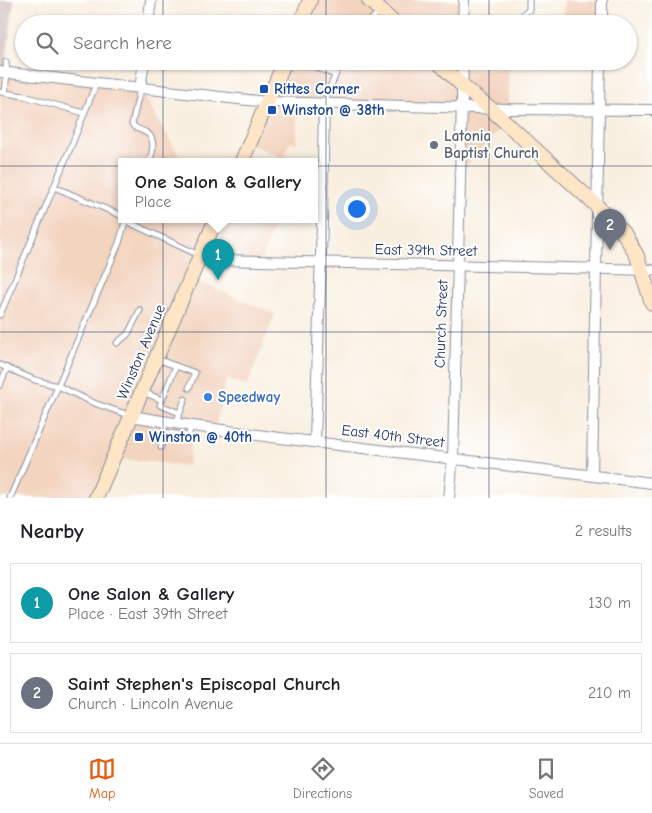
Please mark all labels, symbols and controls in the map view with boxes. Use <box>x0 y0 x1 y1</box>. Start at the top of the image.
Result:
search box <box>15 15 637 70</box>
icon: search <box>33 29 61 57</box>
text: Search here <box>73 32 172 54</box>
place label: Rittes Corner <box>274 80 359 98</box>
marker: Rittes Corner <box>258 83 270 95</box>
place label: Winston @ 38th <box>282 101 385 119</box>
marker: Winston @ 38th <box>266 104 278 116</box>
place label: Latonia Baptist Church <box>444 127 539 162</box>
marker: Latonia Baptist Church <box>428 139 440 151</box>
popup <box>118 158 318 223</box>
text: One Salon & Gallery <box>135 171 301 193</box>
text: Place <box>135 193 171 211</box>
your location <box>344 196 370 222</box>
pin: 2 <box>594 209 626 250</box>
pin: 1 <box>202 239 234 280</box>
street label: East 39th Street <box>374 240 478 260</box>
street label: Church Street <box>430 279 452 368</box>
street label: Winston Avenue <box>113 301 169 402</box>
place label: Speedway <box>218 388 280 406</box>
marker: Speedway <box>202 391 214 403</box>
street label: East 40th Street <box>340 421 446 451</box>
place label: Winston @ 40th <box>149 428 252 446</box>
marker: Winston @ 40th <box>133 431 145 443</box>
text: Nearby <box>20 519 84 543</box>
text: 2 results <box>575 522 632 540</box>
text: One Salon & Gallery <box>68 583 234 605</box>
text: 1 <box>34 594 40 612</box>
text: 130 m <box>588 594 631 612</box>
text: Place · East 39th Street <box>68 605 228 623</box>
text: Saint Stephen's Episcopal Church <box>68 673 341 695</box>
text: 2 <box>33 684 41 702</box>
text: 210 m <box>588 684 631 702</box>
text: Church · Lincoln Avenue <box>68 695 233 713</box>
tab: Map <box>88 755 116 802</box>
tab: Directions <box>293 755 352 802</box>
tab: Saved <box>529 755 564 802</box>

